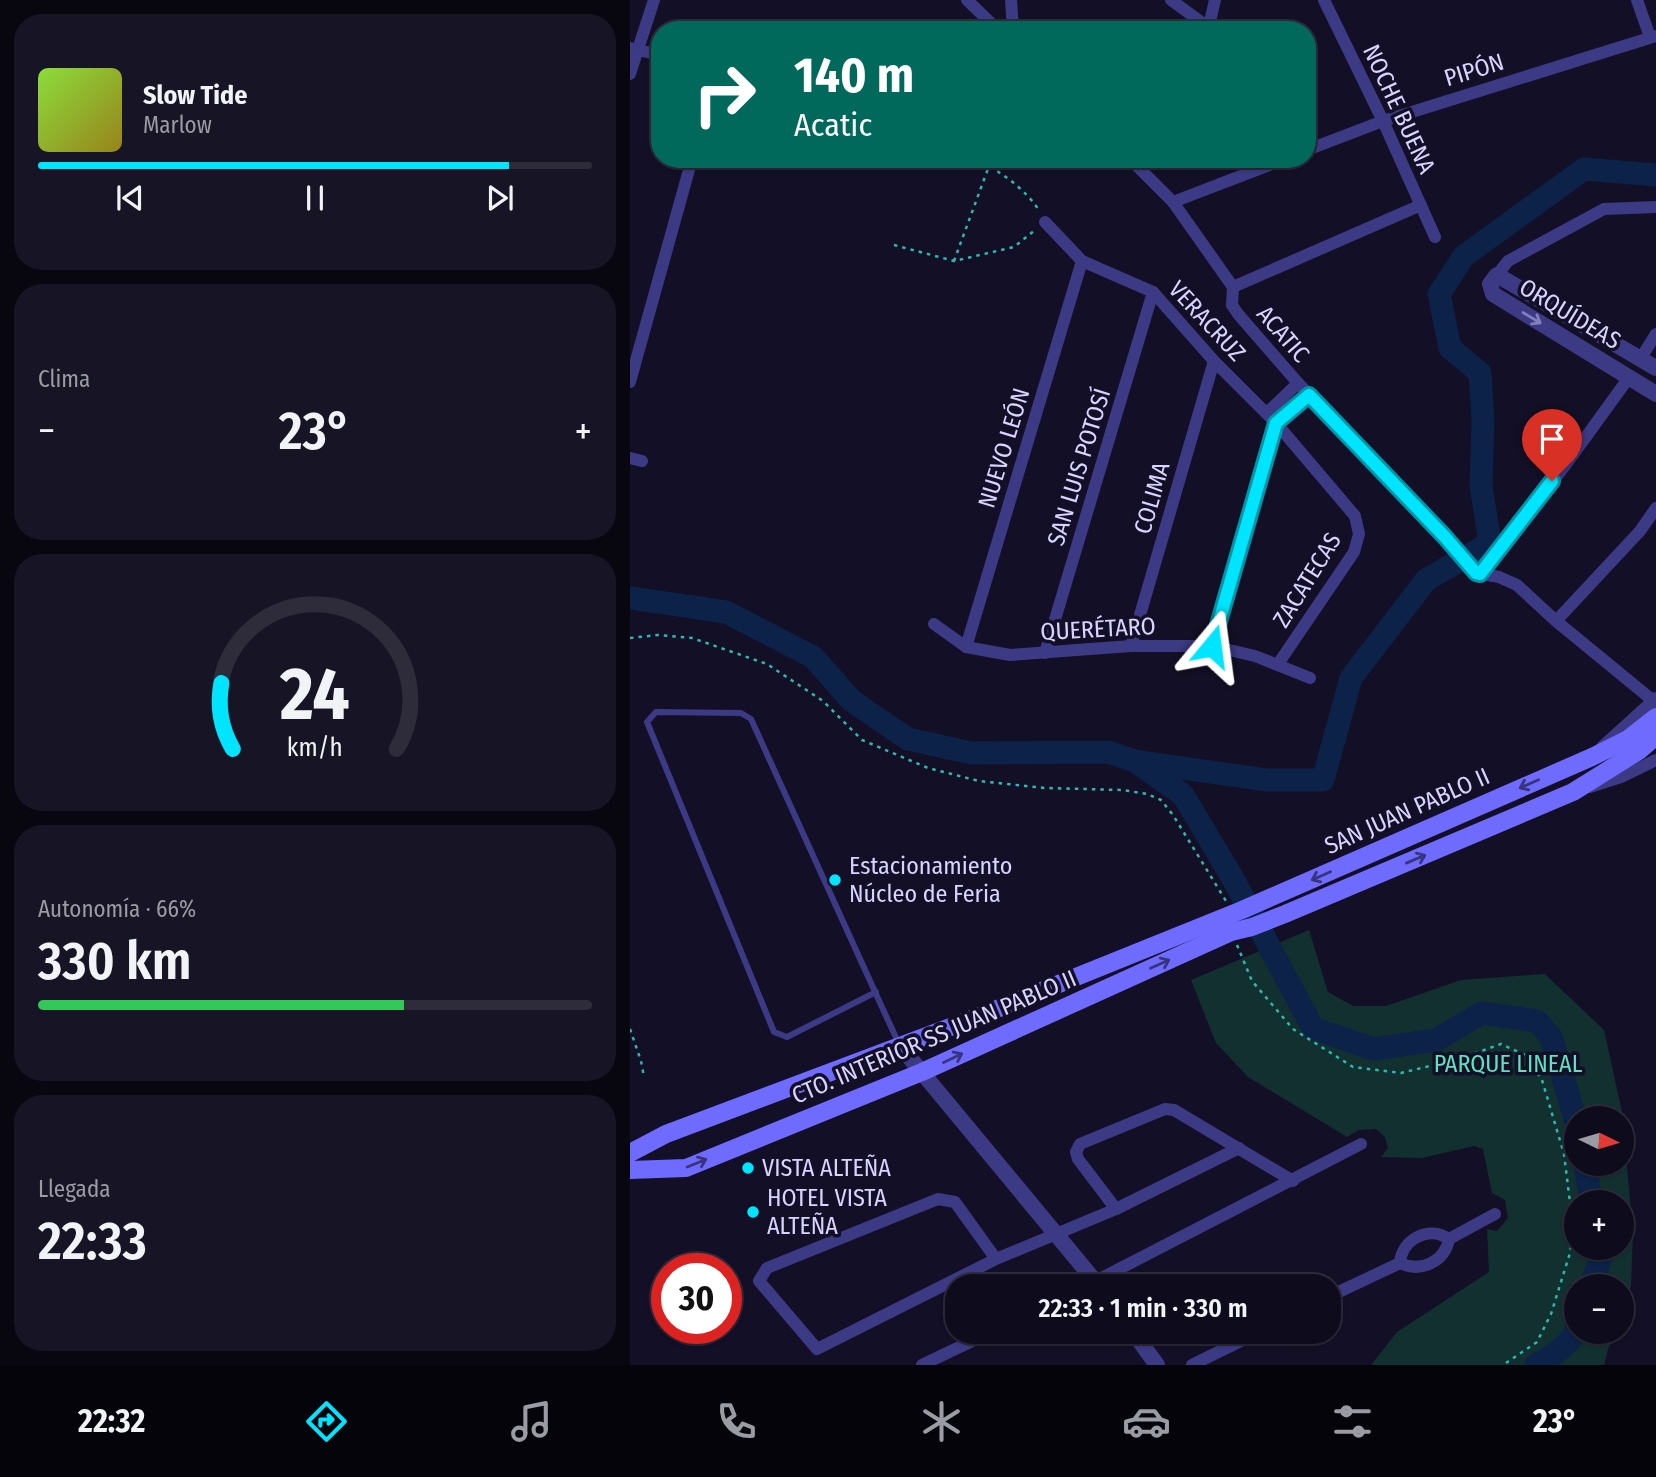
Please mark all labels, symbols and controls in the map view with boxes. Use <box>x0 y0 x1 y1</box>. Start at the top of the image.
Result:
street label: NOCHE BUENA <box>1357 40 1441 178</box>
text: 140 m <box>794 46 914 105</box>
street label: PIPÓN <box>1441 48 1507 92</box>
icon: right <box>679 49 770 140</box>
text: Slow Tide <box>143 80 247 111</box>
text: Acatic <box>794 106 872 144</box>
text: Marlow <box>143 111 212 139</box>
icon: previous <box>111 179 149 217</box>
icon: pause <box>296 179 334 217</box>
icon: next <box>481 179 519 217</box>
street label: ORQUÍDEAS <box>1514 272 1626 355</box>
street label: VERACRUZ <box>1163 275 1251 367</box>
street label: ACATIC <box>1251 300 1315 368</box>
one-way arrow <box>1522 311 1542 325</box>
text: Clima <box>38 365 90 393</box>
street label: NUEVO LEÓN <box>972 385 1036 511</box>
street label: SAN LUIS POTOSÍ <box>1041 385 1116 549</box>
text: 23° <box>279 400 351 463</box>
text: − <box>38 408 55 454</box>
text: + <box>575 408 592 454</box>
pin <box>1522 409 1582 481</box>
icon: arrive <box>1533 420 1571 458</box>
street label: COLIMA <box>1128 459 1176 537</box>
street label: ZACATECAS <box>1267 528 1347 632</box>
position arrow <box>1175 609 1249 683</box>
street label: QUERÉTARO <box>1040 611 1156 646</box>
text: 24 <box>279 651 350 738</box>
text: km/h <box>287 732 343 762</box>
street label: SAN JUAN PABLO II <box>1320 762 1494 860</box>
one-way arrow <box>1519 778 1541 791</box>
place label: Estacionamiento Núcleo de Feria <box>849 852 1012 908</box>
one-way arrow <box>1405 852 1426 865</box>
one-way arrow <box>1311 870 1332 883</box>
marker: Estacionamiento Núcleo de Feria <box>827 872 843 888</box>
text: Autonomía · 66% <box>38 895 196 923</box>
text: 330 km <box>38 930 192 993</box>
one-way arrow <box>1149 957 1170 970</box>
street label: CTO. INTERIOR SS JUAN PABLO II <box>788 964 1080 1110</box>
park label: PARQUE LINEAL <box>1434 1050 1583 1078</box>
one-way arrow <box>942 1051 963 1064</box>
north arrow <box>1564 1106 1634 1176</box>
map controls <box>1564 1106 1634 1344</box>
place label: VISTA ALTEÑA <box>762 1154 891 1182</box>
one-way arrow <box>686 1156 708 1169</box>
marker: VISTA ALTEÑA <box>740 1160 756 1176</box>
text: Llegada <box>38 1175 110 1203</box>
place label: HOTEL VISTA ALTEÑA <box>767 1184 887 1240</box>
button: + <box>1564 1190 1634 1260</box>
marker: HOTEL VISTA ALTEÑA <box>745 1204 761 1220</box>
text: 22:33 <box>38 1210 147 1273</box>
speed limit sign: 30 <box>651 1253 742 1344</box>
button: − <box>1564 1274 1634 1344</box>
text: 22:33 · 1 min · 330 m <box>1038 1293 1248 1324</box>
icon: directions <box>302 1397 351 1446</box>
icon: music <box>507 1397 556 1446</box>
icon: phone <box>712 1397 761 1446</box>
icon: climate <box>917 1397 966 1446</box>
icon: car <box>1122 1397 1171 1446</box>
icon: filters <box>1328 1397 1377 1446</box>
text: 22:32 <box>78 1402 145 1440</box>
text: 23° <box>1533 1402 1578 1440</box>

